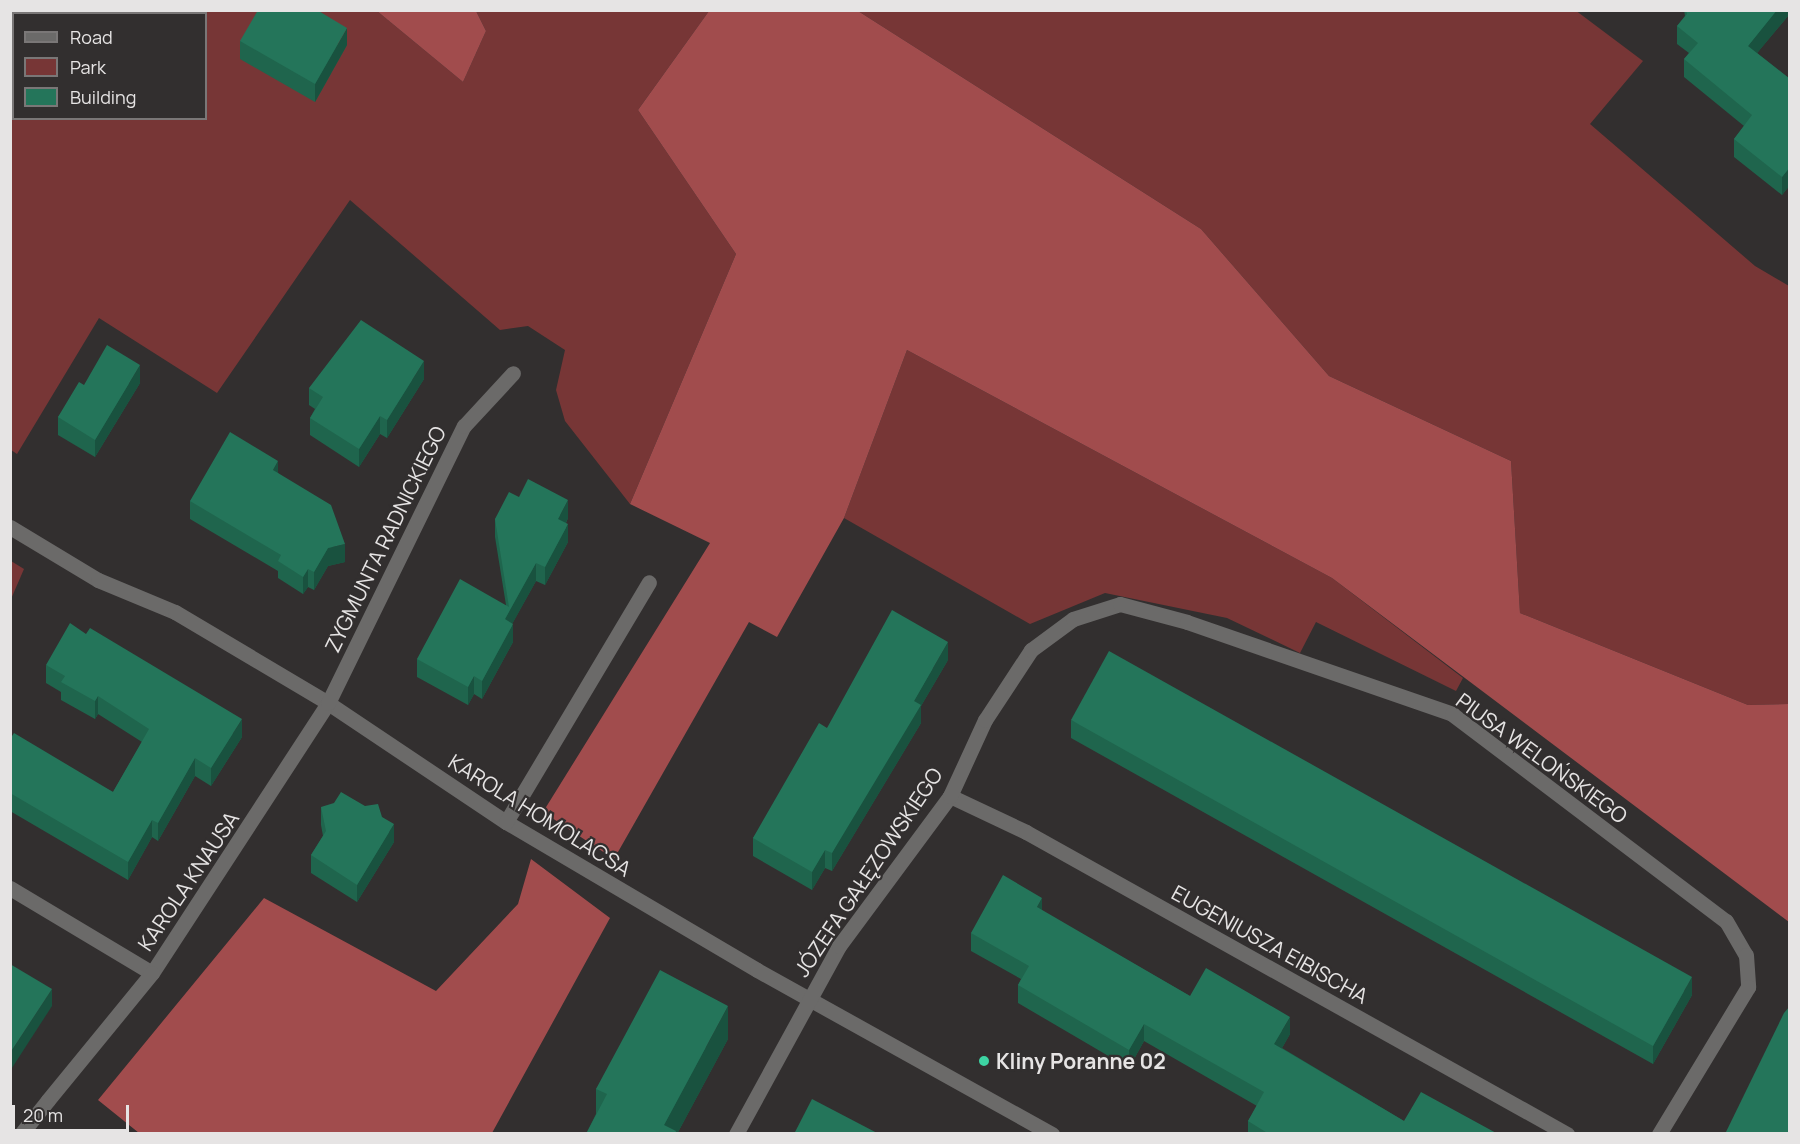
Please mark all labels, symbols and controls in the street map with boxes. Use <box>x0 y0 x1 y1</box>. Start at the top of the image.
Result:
legend <box>12 12 207 120</box>
text: Road <box>70 25 113 49</box>
text: Park <box>70 55 106 79</box>
text: Building <box>70 85 136 109</box>
street label: ZYGMUNTA RADNICKIEGO <box>319 422 451 656</box>
street label: PIUSA WELOŃSKIEGO <box>1452 687 1632 829</box>
street label: KAROLA HOMOLACSA <box>444 749 636 881</box>
street label: JÓZEFA GAŁĘZOWSKIEGO <box>789 763 947 981</box>
street label: KAROLA KNAUSA <box>132 807 244 955</box>
street label: EUGENIUSZA EIBISCHA <box>1167 880 1373 1008</box>
place label: Kliny Poranne 02 <box>996 1048 1166 1074</box>
marker: Kliny Poranne 02 <box>977 1054 991 1068</box>
scale bar <box>15 1093 132 1131</box>
text: 20 m <box>23 1103 63 1127</box>

